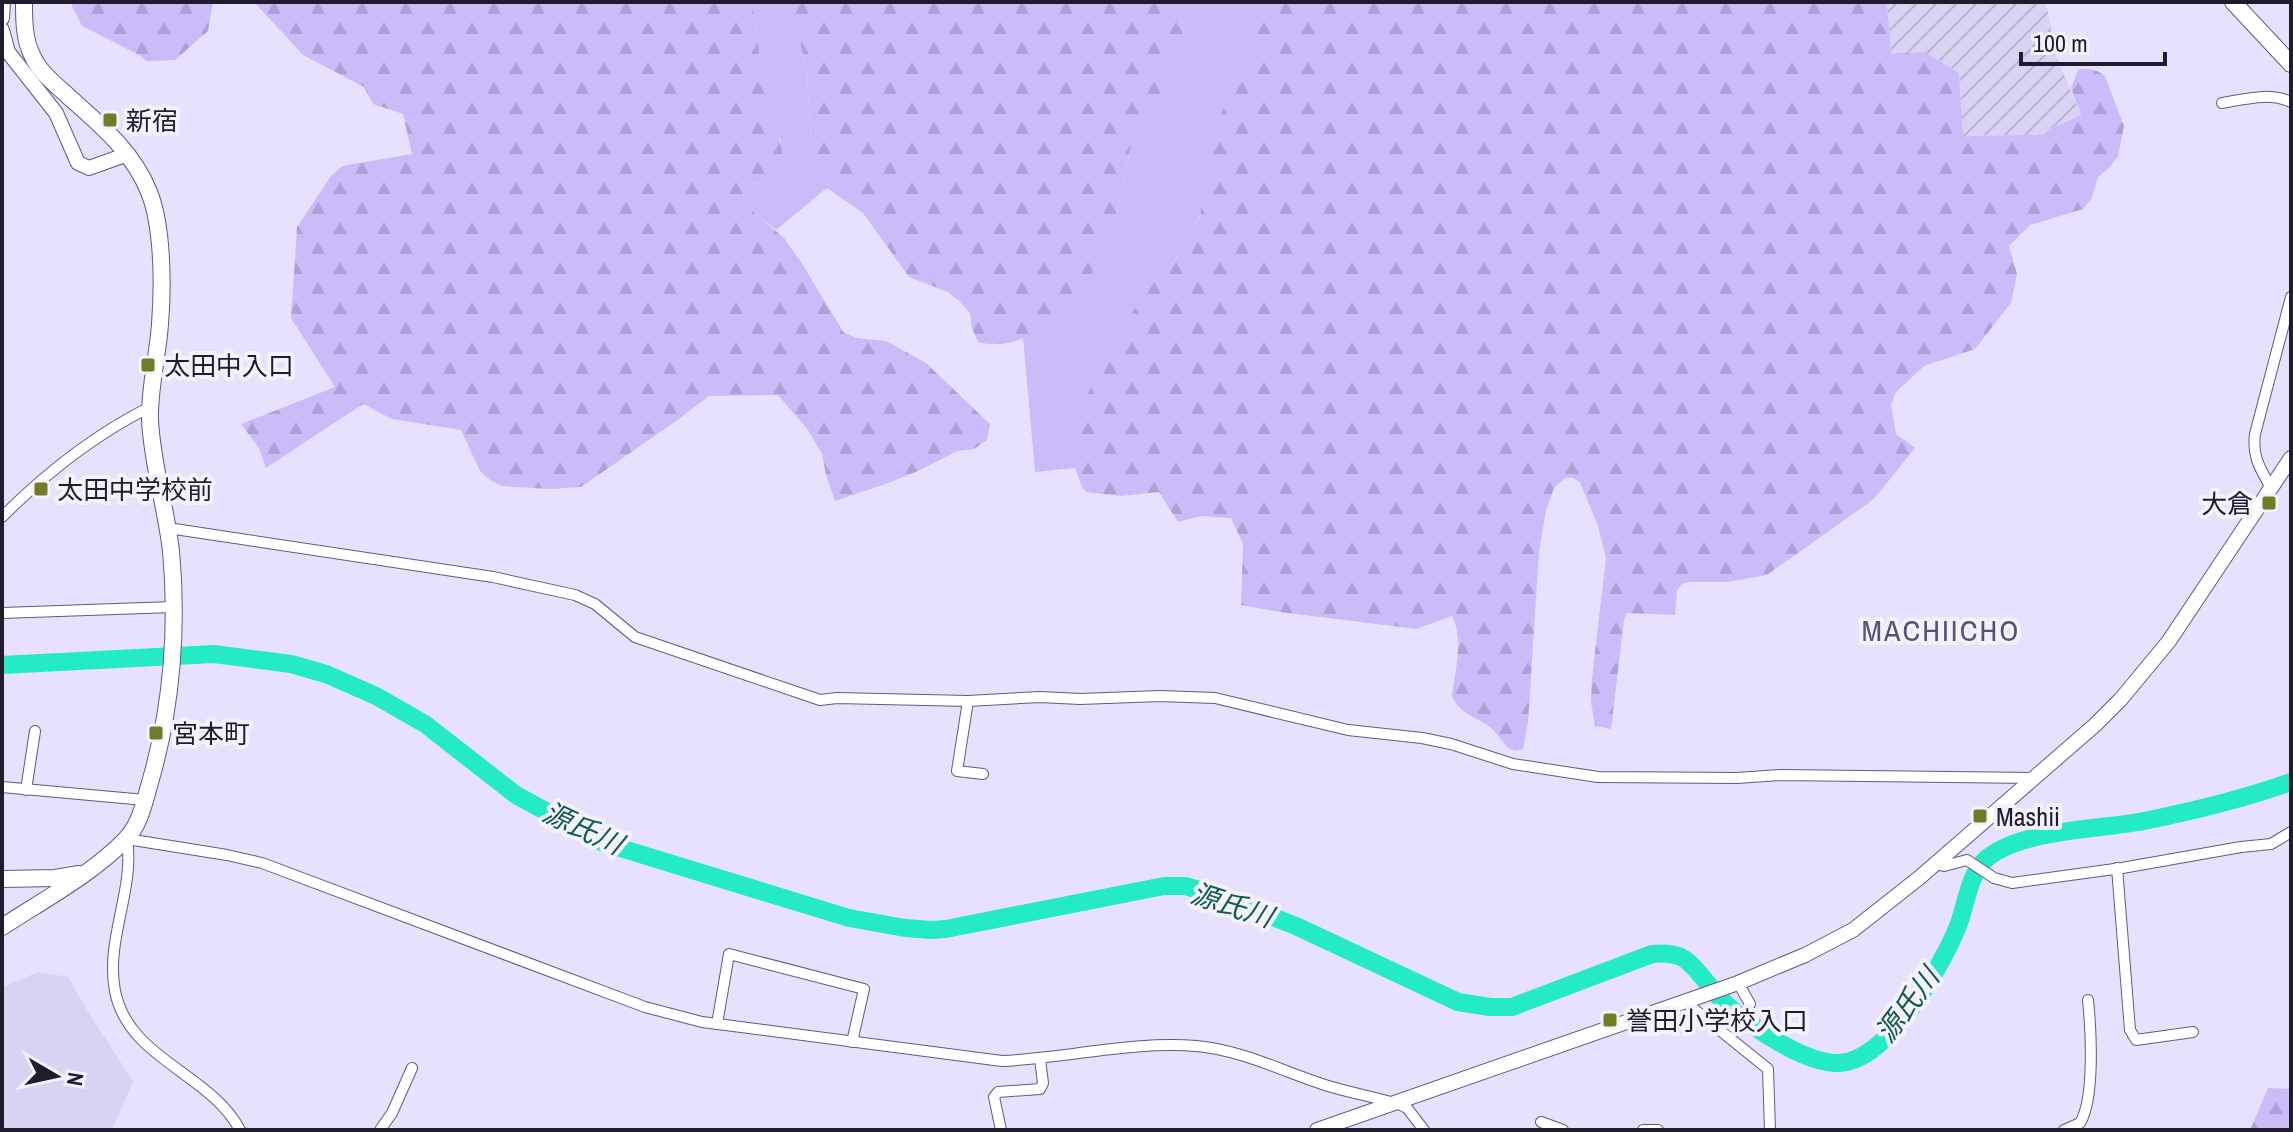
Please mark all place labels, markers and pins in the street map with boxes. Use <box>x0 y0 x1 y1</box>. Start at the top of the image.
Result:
place label: 新宿 <box>126 103 178 138</box>
marker: 新宿 <box>101 111 119 129</box>
place label: 太田中入口 <box>164 348 294 383</box>
marker: 太田中入口 <box>139 356 157 374</box>
place label: 太田中学校前 <box>57 472 213 507</box>
marker: 太田中学校前 <box>32 480 50 498</box>
place label: 大倉 <box>2201 486 2253 521</box>
marker: 大倉 <box>2260 494 2278 512</box>
place label: 宮本町 <box>172 716 250 751</box>
marker: 宮本町 <box>147 724 165 742</box>
place label: Mashii <box>1996 799 2060 834</box>
marker: Mashii <box>1971 807 1989 825</box>
place label: 誉田小学校入口 <box>1626 1003 1808 1038</box>
marker: 誉田小学校入口 <box>1601 1011 1619 1029</box>

